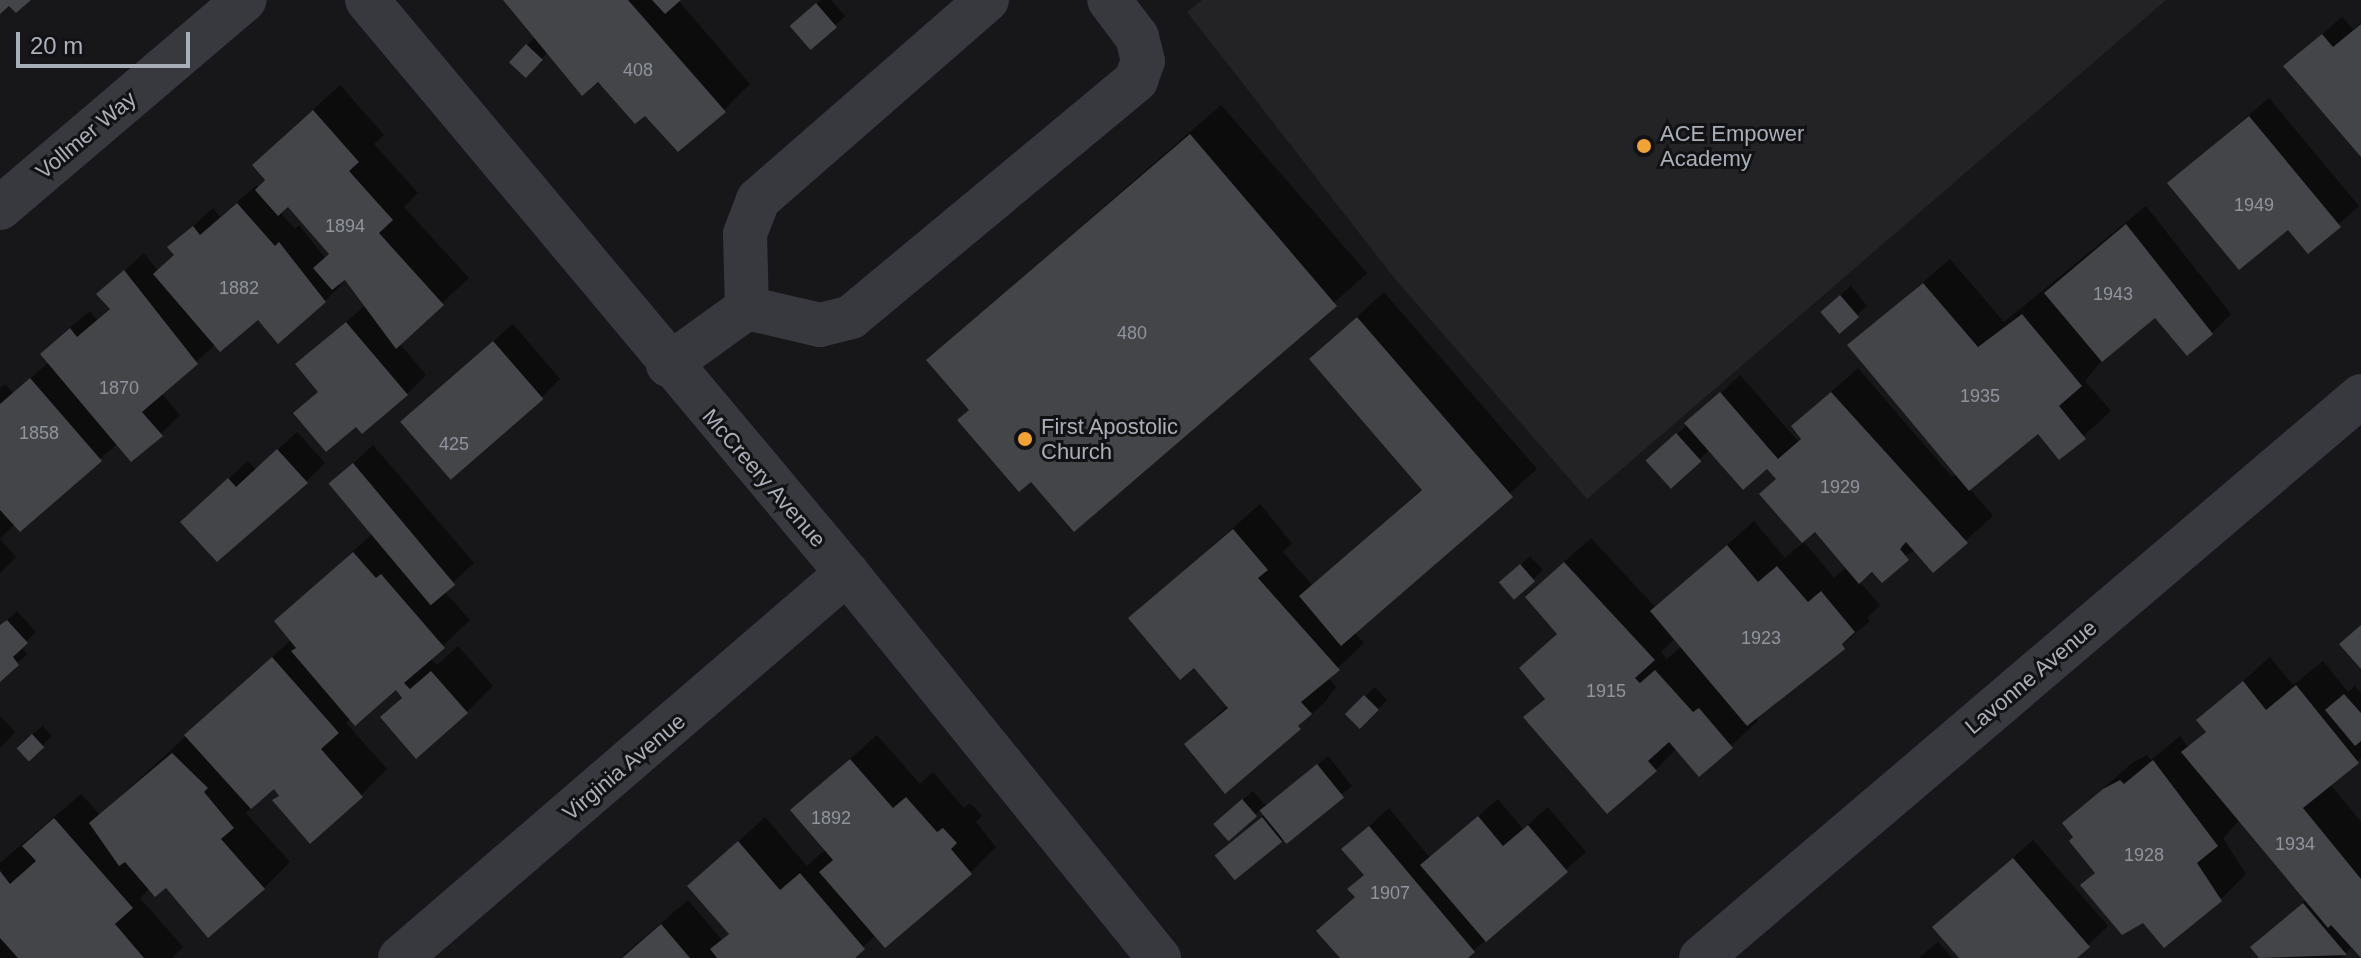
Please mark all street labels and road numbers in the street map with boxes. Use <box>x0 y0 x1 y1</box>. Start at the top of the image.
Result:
street label: Vollmer Way <box>31 85 141 185</box>
street label: McCreery Avenue <box>696 403 832 553</box>
street label: Lavonne Avenue <box>1959 614 2103 740</box>
street label: Virginia Avenue <box>557 708 691 826</box>

